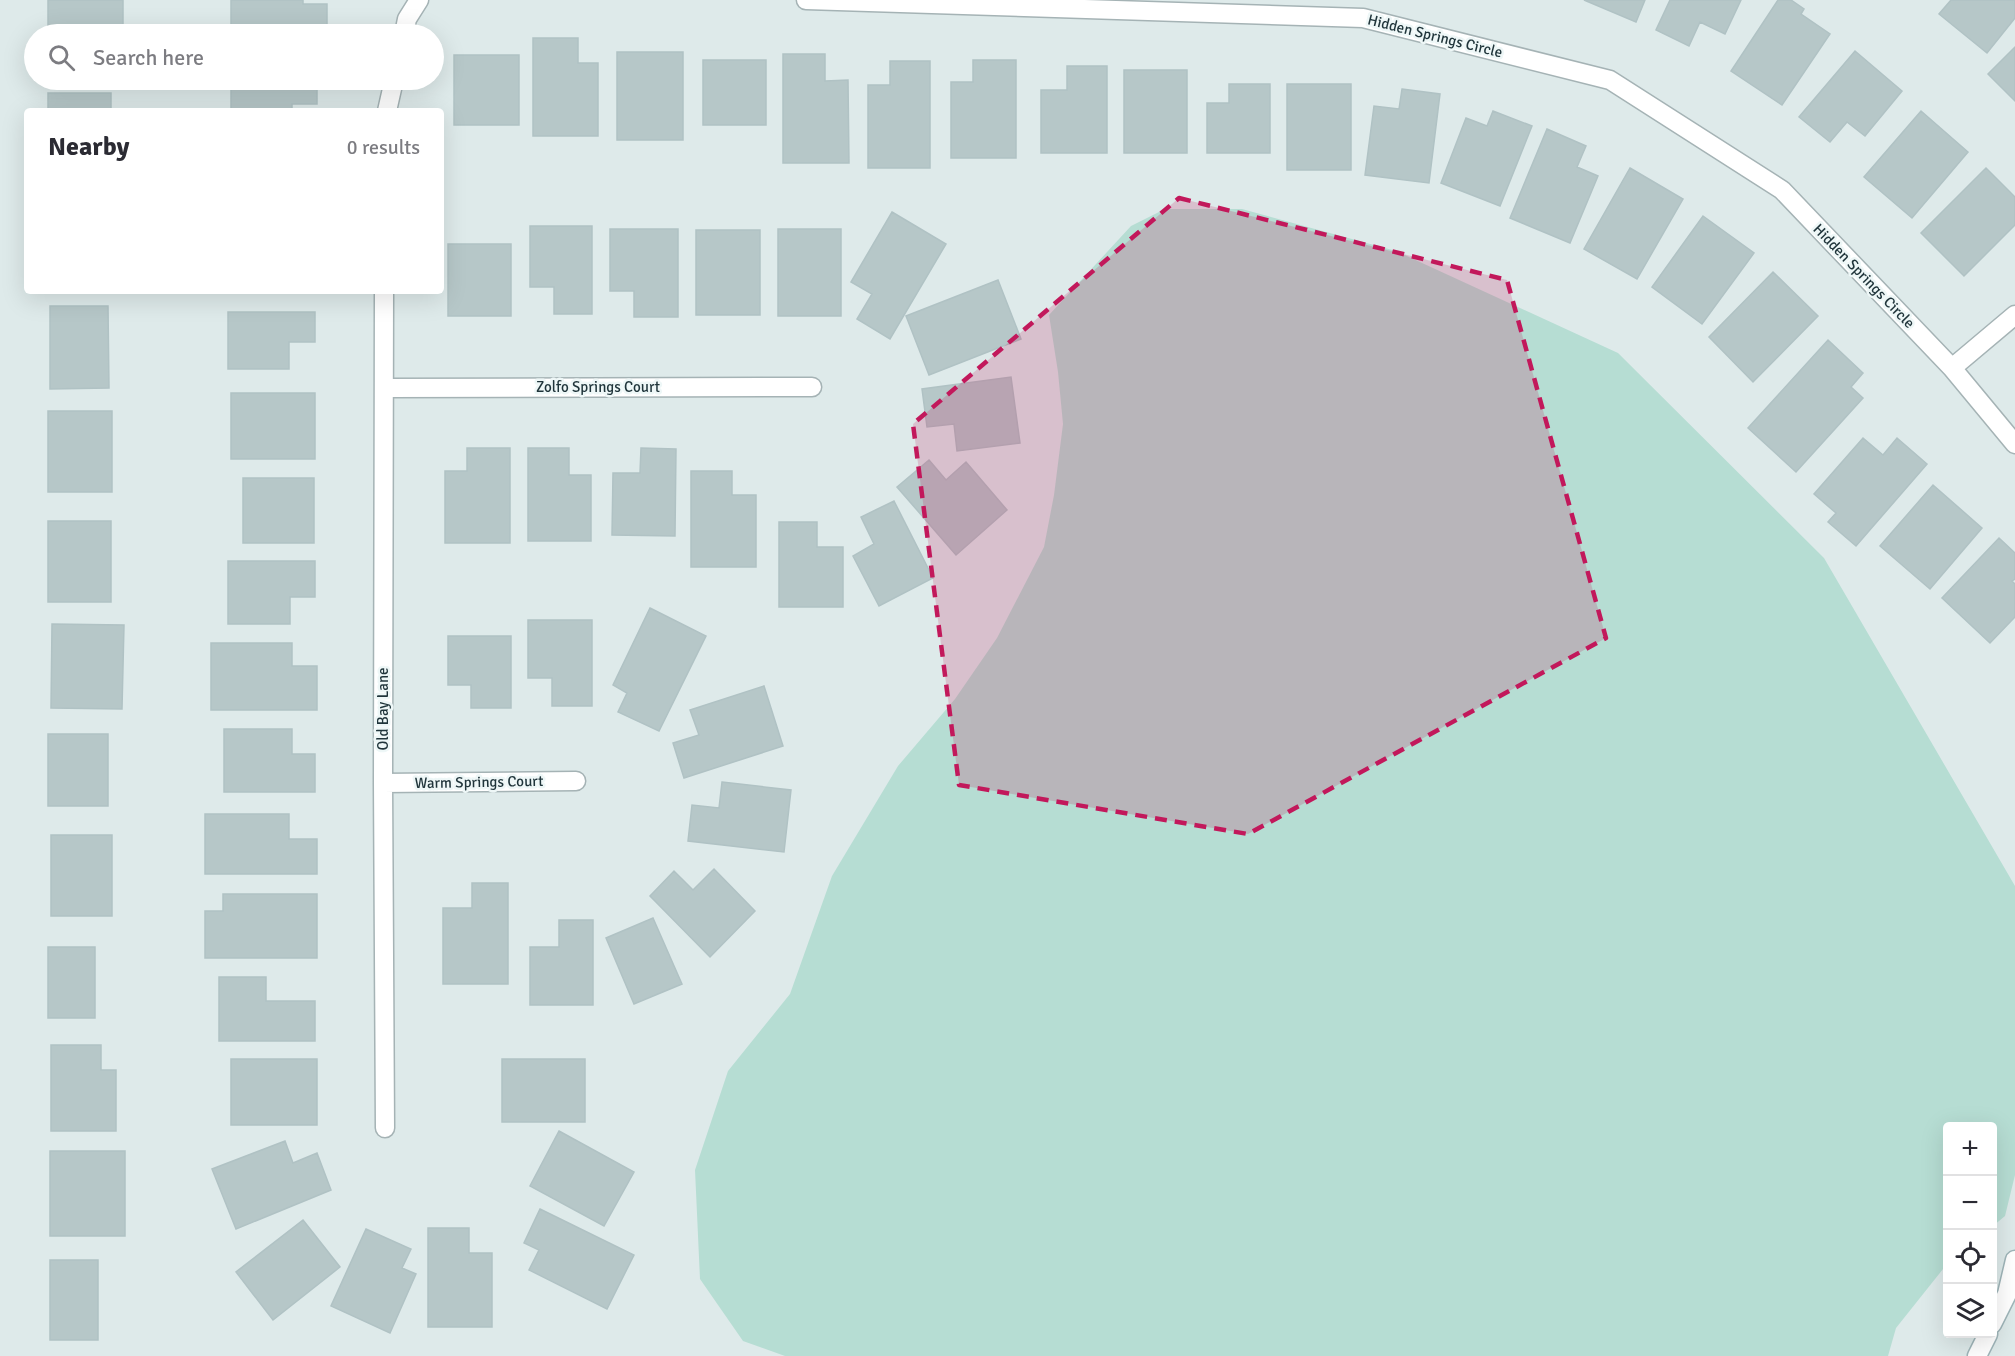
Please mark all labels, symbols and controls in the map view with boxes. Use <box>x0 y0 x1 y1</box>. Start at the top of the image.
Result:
street label: Hidden Springs Circle <box>1366 11 1504 61</box>
search box <box>24 24 444 90</box>
icon: search <box>45 41 78 74</box>
text: Search here <box>93 44 204 71</box>
text: Nearby <box>48 131 129 163</box>
text: 0 results <box>347 135 420 160</box>
street label: Hidden Springs Circle <box>1809 220 1919 332</box>
street label: Zolfo Springs Court <box>536 378 660 396</box>
street label: Old Bay Lane <box>374 667 392 751</box>
street label: Warm Springs Court <box>414 772 544 792</box>
map controls <box>1943 1122 1997 1338</box>
button: + <box>1943 1122 1997 1176</box>
button: − <box>1943 1176 1997 1230</box>
button: locate <box>1943 1230 1997 1284</box>
button: layers <box>1943 1284 1997 1338</box>

